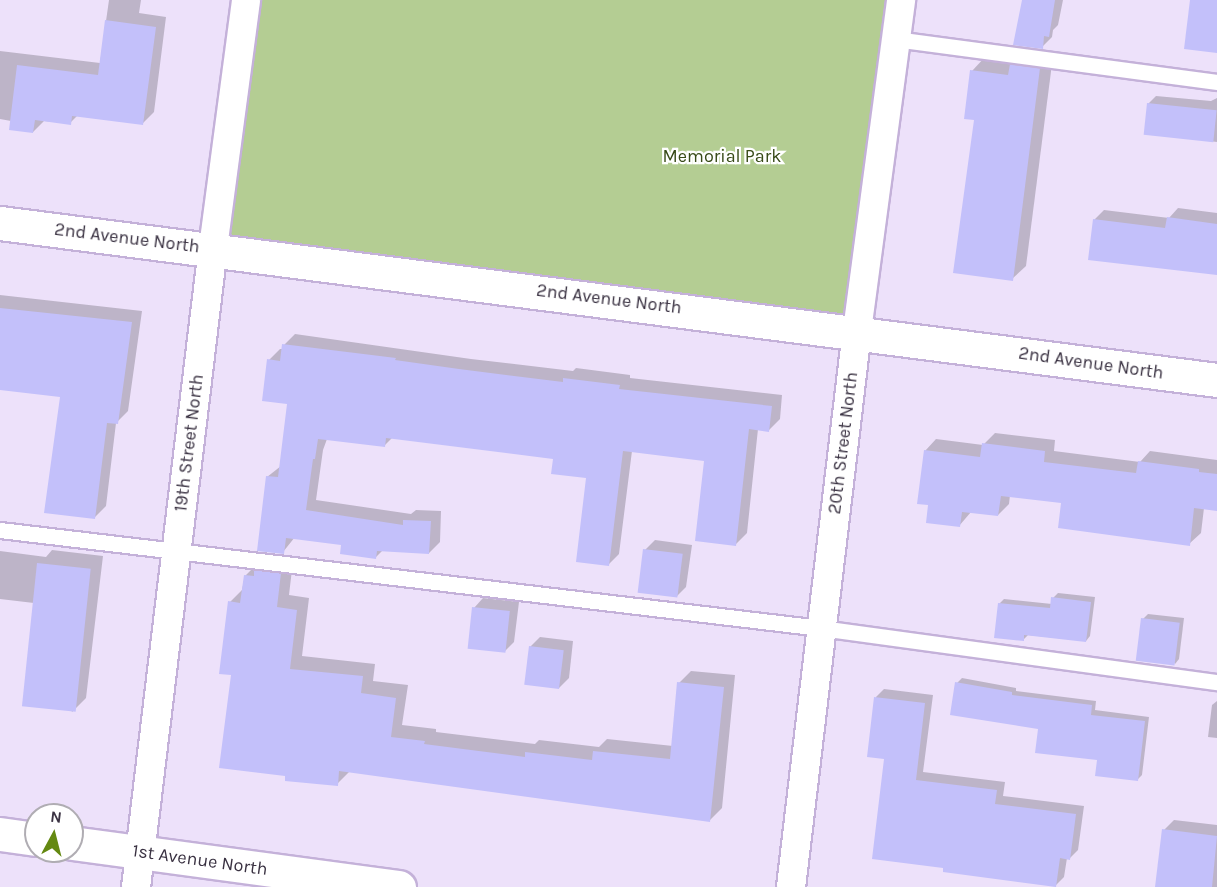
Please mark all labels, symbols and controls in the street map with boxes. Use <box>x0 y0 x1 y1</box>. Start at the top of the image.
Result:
park label: Memorial Park <box>663 145 781 167</box>
street label: 2nd Avenue North <box>53 218 201 258</box>
street label: 2nd Avenue North <box>535 279 683 319</box>
street label: 2nd Avenue North <box>1017 342 1165 384</box>
street label: 20th Street North <box>824 371 862 515</box>
street label: 19th Street North <box>170 373 208 513</box>
north arrow <box>24 803 84 863</box>
text: N <box>49 806 63 827</box>
street label: 1st Avenue North <box>131 840 269 880</box>

